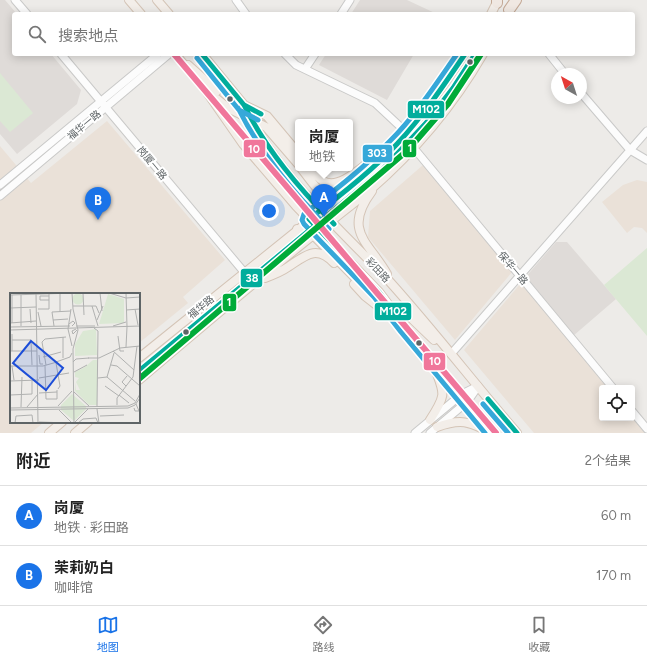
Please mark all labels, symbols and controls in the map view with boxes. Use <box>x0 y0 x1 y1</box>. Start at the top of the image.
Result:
search box <box>12 12 635 56</box>
icon: search <box>26 23 48 45</box>
text: 搜索地点 <box>58 27 118 45</box>
unlabelled marker <box>465 57 475 67</box>
north arrow <box>551 68 587 104</box>
unlabelled marker <box>225 94 235 104</box>
line badge: M102 <box>407 100 445 119</box>
text: M102 <box>412 103 440 116</box>
street label: 福华一路 <box>65 107 103 143</box>
popup <box>295 119 353 171</box>
text: 岗厦 <box>309 128 339 146</box>
line badge: 10 <box>243 139 266 158</box>
line badge: 1 <box>402 139 417 158</box>
text: 1 <box>408 142 412 155</box>
text: 10 <box>248 143 260 156</box>
street label: 岗厦一路 <box>134 144 170 182</box>
line badge: 303 <box>362 144 393 163</box>
text: 303 <box>367 147 387 160</box>
text: 地铁 <box>309 149 335 164</box>
pin: A <box>311 184 337 217</box>
pin: B <box>85 187 111 220</box>
your location <box>259 201 279 221</box>
street label: 保华一路 <box>495 249 531 287</box>
street label: 彩田路 <box>363 255 393 285</box>
line badge: 38 <box>240 268 263 288</box>
text: 38 <box>246 272 259 285</box>
inset map <box>10 293 140 423</box>
street label: 福华路 <box>185 293 217 321</box>
line badge: 1 <box>222 293 237 312</box>
text: 1 <box>227 296 231 309</box>
line badge: M102 <box>374 302 412 321</box>
text: M102 <box>379 305 407 318</box>
unlabelled marker <box>181 327 191 337</box>
unlabelled marker <box>414 338 424 348</box>
line badge: 10 <box>423 352 446 371</box>
text: 10 <box>429 355 441 368</box>
map controls <box>599 385 635 421</box>
button: locate <box>599 385 635 421</box>
text: 附近 <box>16 451 50 471</box>
text: 2个结果 <box>585 453 631 468</box>
text: 岗厦 <box>54 499 84 517</box>
text: A <box>24 508 34 523</box>
text: 60 m <box>601 508 631 523</box>
text: 地铁 · 彩田路 <box>54 520 129 535</box>
text: 茉莉奶白 <box>54 559 114 577</box>
text: B <box>25 568 33 583</box>
text: 170 m <box>596 568 631 583</box>
text: 咖啡馆 <box>54 580 93 595</box>
tab: 地图 <box>97 614 119 654</box>
tab: 路线 <box>312 614 334 654</box>
tab: 收藏 <box>528 614 550 654</box>

